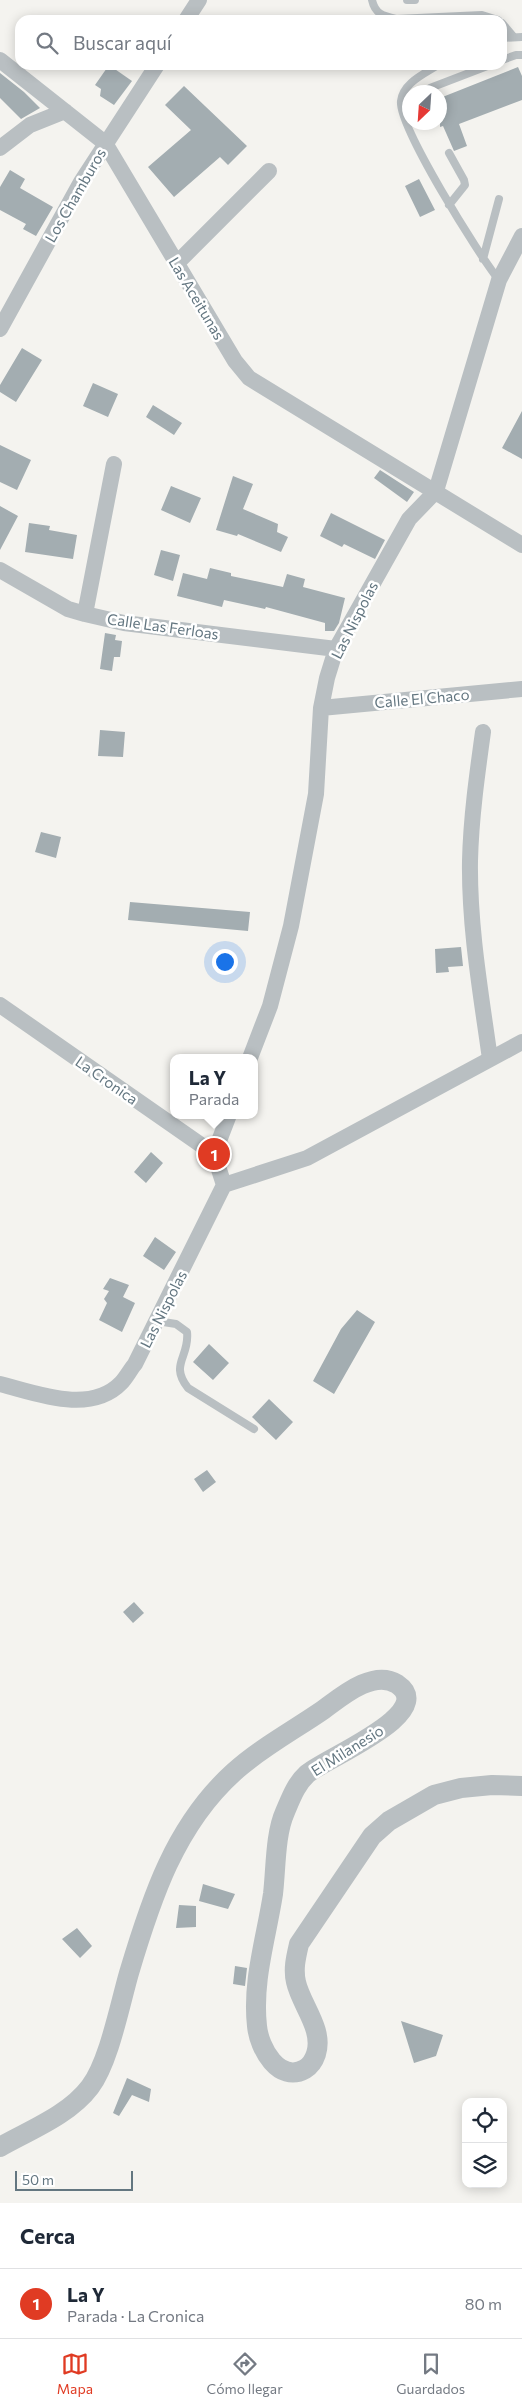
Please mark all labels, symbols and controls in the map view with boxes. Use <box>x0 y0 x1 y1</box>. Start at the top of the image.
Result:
search box <box>15 15 507 70</box>
icon: search <box>33 29 61 57</box>
text: Buscar aquí <box>73 31 172 54</box>
north arrow <box>402 85 447 130</box>
street label: Los Chamburos <box>41 145 109 245</box>
street label: Las Aceitunas <box>165 253 229 343</box>
street label: Las Nispolas <box>327 578 381 662</box>
street label: Calle Las Ferloas <box>106 609 220 643</box>
street label: Calle El Chaco <box>374 685 470 711</box>
your location <box>212 949 238 975</box>
street label: La Cronica <box>72 1052 142 1108</box>
popup <box>170 1054 258 1119</box>
text: La Y <box>189 1066 226 1089</box>
text: Parada <box>189 1089 239 1108</box>
pin: 1 <box>198 1135 230 1173</box>
street label: Las Nispolas <box>136 1267 190 1351</box>
street label: El Milanesio <box>308 1721 386 1779</box>
map controls <box>462 2098 507 2188</box>
button: locate <box>462 2098 507 2143</box>
button: layers <box>462 2143 507 2188</box>
scale bar <box>15 2168 132 2191</box>
text: 50 m <box>22 2171 54 2188</box>
text: Cerca <box>20 2223 75 2248</box>
text: La Y <box>67 2283 105 2306</box>
text: 1 <box>32 2294 40 2313</box>
text: 80 m <box>465 2294 502 2313</box>
text: Parada · La Cronica <box>67 2306 204 2325</box>
tab: Mapa <box>57 2350 93 2397</box>
tab: Cómo llegar <box>207 2350 283 2397</box>
tab: Guardados <box>396 2350 465 2397</box>

